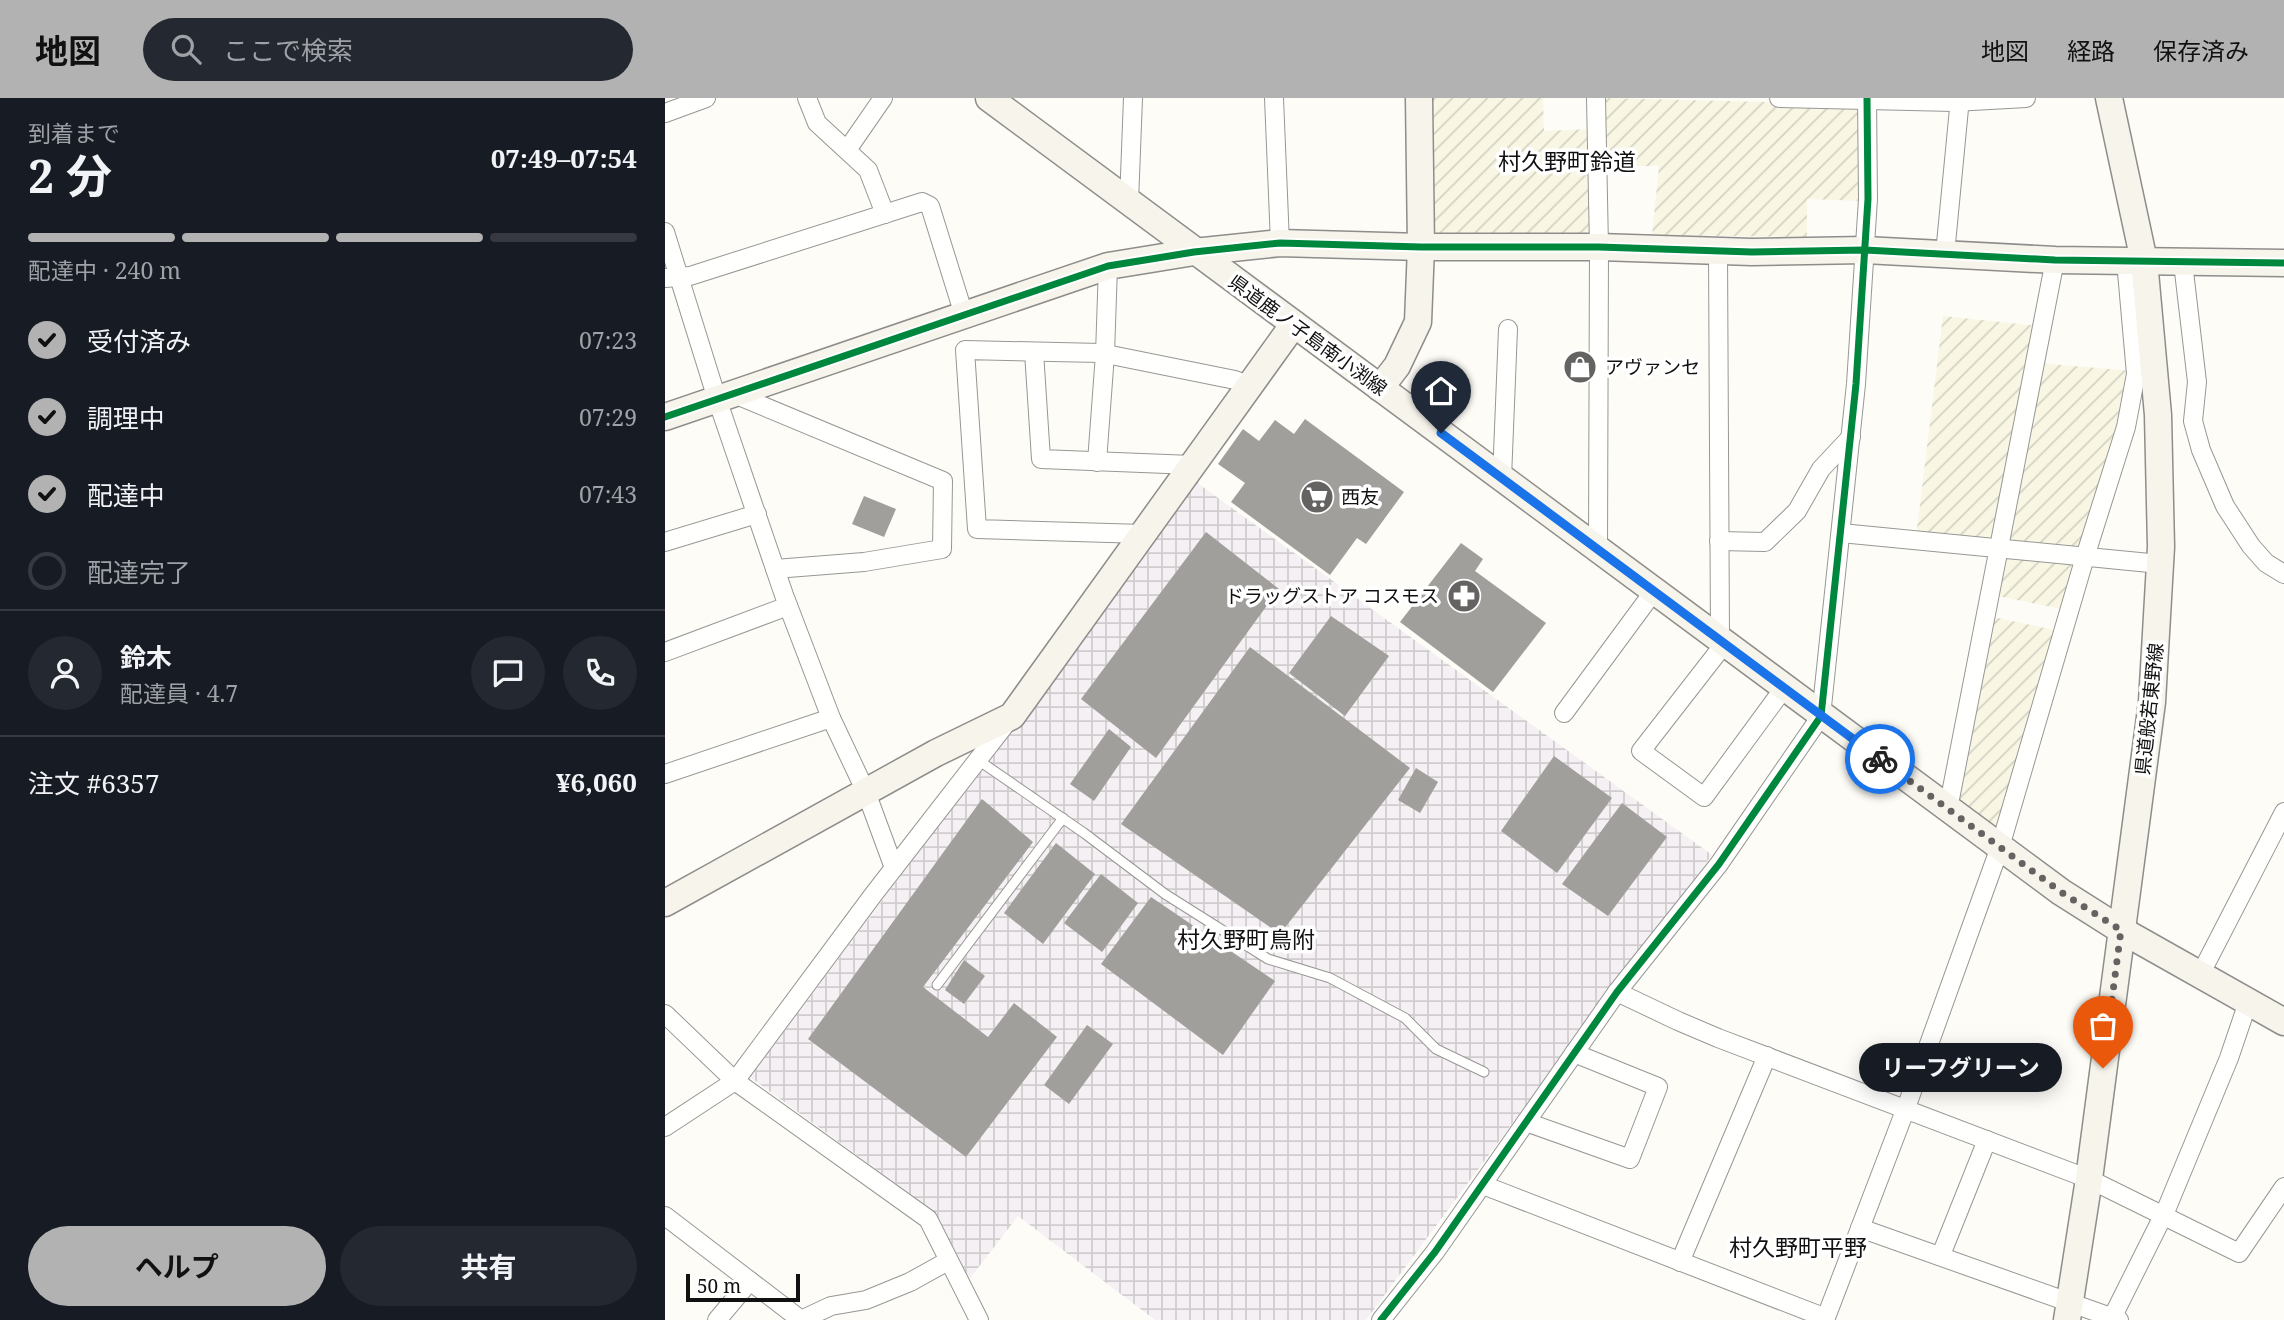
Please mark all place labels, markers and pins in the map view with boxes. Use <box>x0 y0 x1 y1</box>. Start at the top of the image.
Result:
shop icon: アヴァンセ <box>1561 348 1599 386</box>
place label: アヴァンセ <box>1605 354 1700 380</box>
pin <box>1411 361 1471 433</box>
supermarket icon: 西友 <box>1298 478 1336 516</box>
place label: 西友 <box>1341 484 1379 510</box>
pharmacy icon: ドラッグストア コスモス <box>1445 577 1483 615</box>
place label: ドラッグストア コスモス <box>1225 583 1439 609</box>
pin <box>2073 996 2133 1068</box>
callout: リーフグリーン <box>1858 1044 2061 1093</box>

